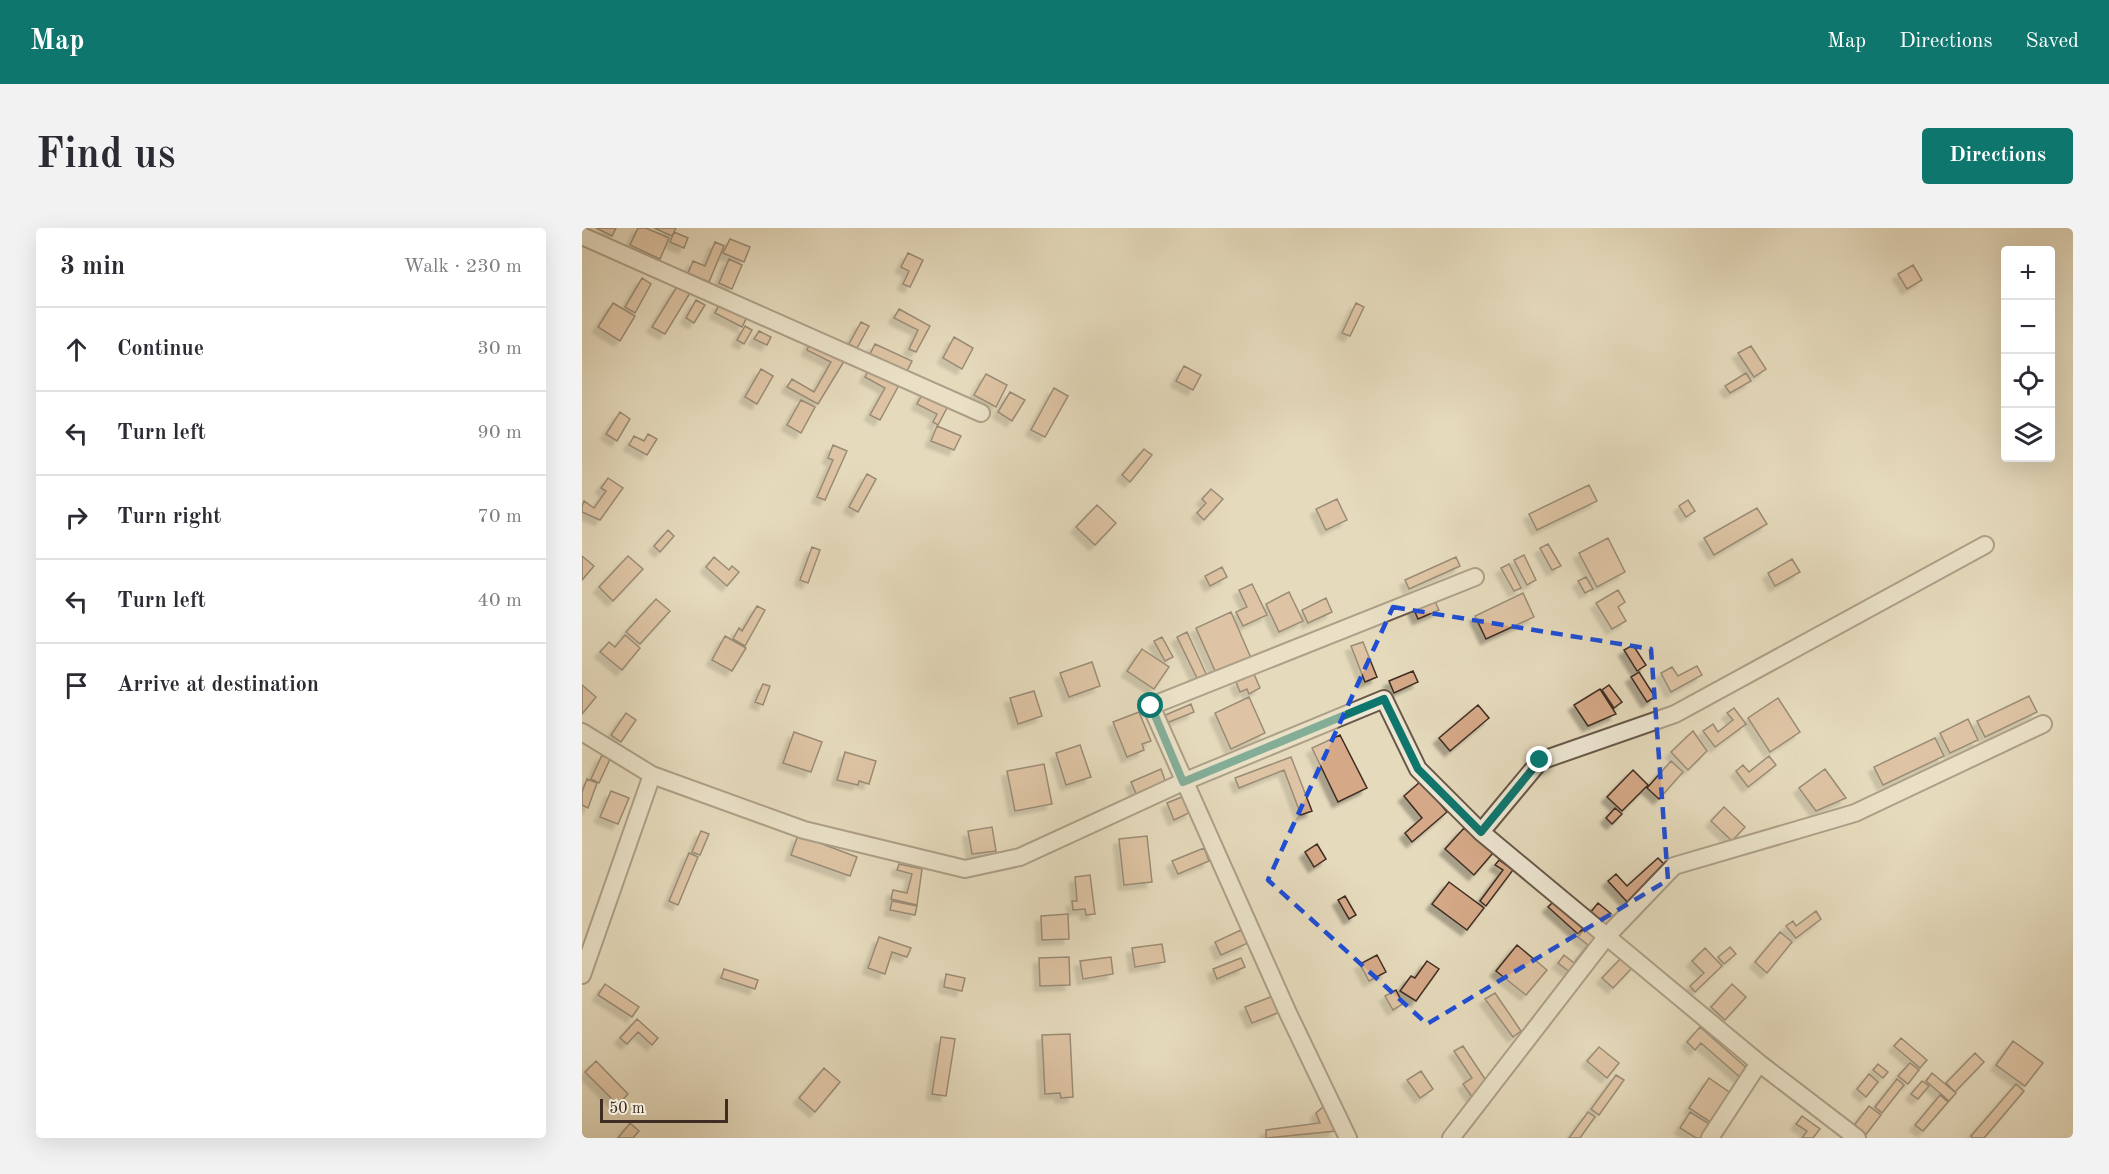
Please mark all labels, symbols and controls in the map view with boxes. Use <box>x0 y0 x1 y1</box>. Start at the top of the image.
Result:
text: Map <box>30 28 84 56</box>
text: Map <box>1827 31 1866 52</box>
text: Directions <box>1899 31 1993 52</box>
text: Saved <box>2026 31 2079 52</box>
button: Directions <box>1922 128 2073 184</box>
text: Find us <box>36 135 175 177</box>
map controls <box>2001 246 2055 462</box>
button: + <box>2001 246 2055 300</box>
text: 3 min <box>60 254 125 280</box>
text: Walk · 230 m <box>403 257 522 277</box>
button: − <box>2001 300 2055 354</box>
icon: ahead <box>60 333 93 366</box>
text: Continue <box>117 338 204 360</box>
text: 30 m <box>477 339 522 359</box>
button: locate <box>2001 354 2055 408</box>
button: layers <box>2001 408 2055 462</box>
icon: left <box>60 417 93 450</box>
text: Turn left <box>117 422 206 444</box>
text: 90 m <box>477 423 522 443</box>
icon: right <box>60 501 93 534</box>
text: Turn right <box>117 506 221 528</box>
text: 70 m <box>477 507 522 527</box>
icon: left <box>60 585 93 618</box>
text: Turn left <box>117 590 206 612</box>
text: 40 m <box>477 591 522 611</box>
icon: arrive <box>60 669 93 702</box>
text: Arrive at destination <box>117 674 319 696</box>
route start <box>1137 692 1163 718</box>
route end <box>1526 746 1552 772</box>
scale bar <box>600 1096 728 1124</box>
text: 50 m <box>609 1101 645 1117</box>

